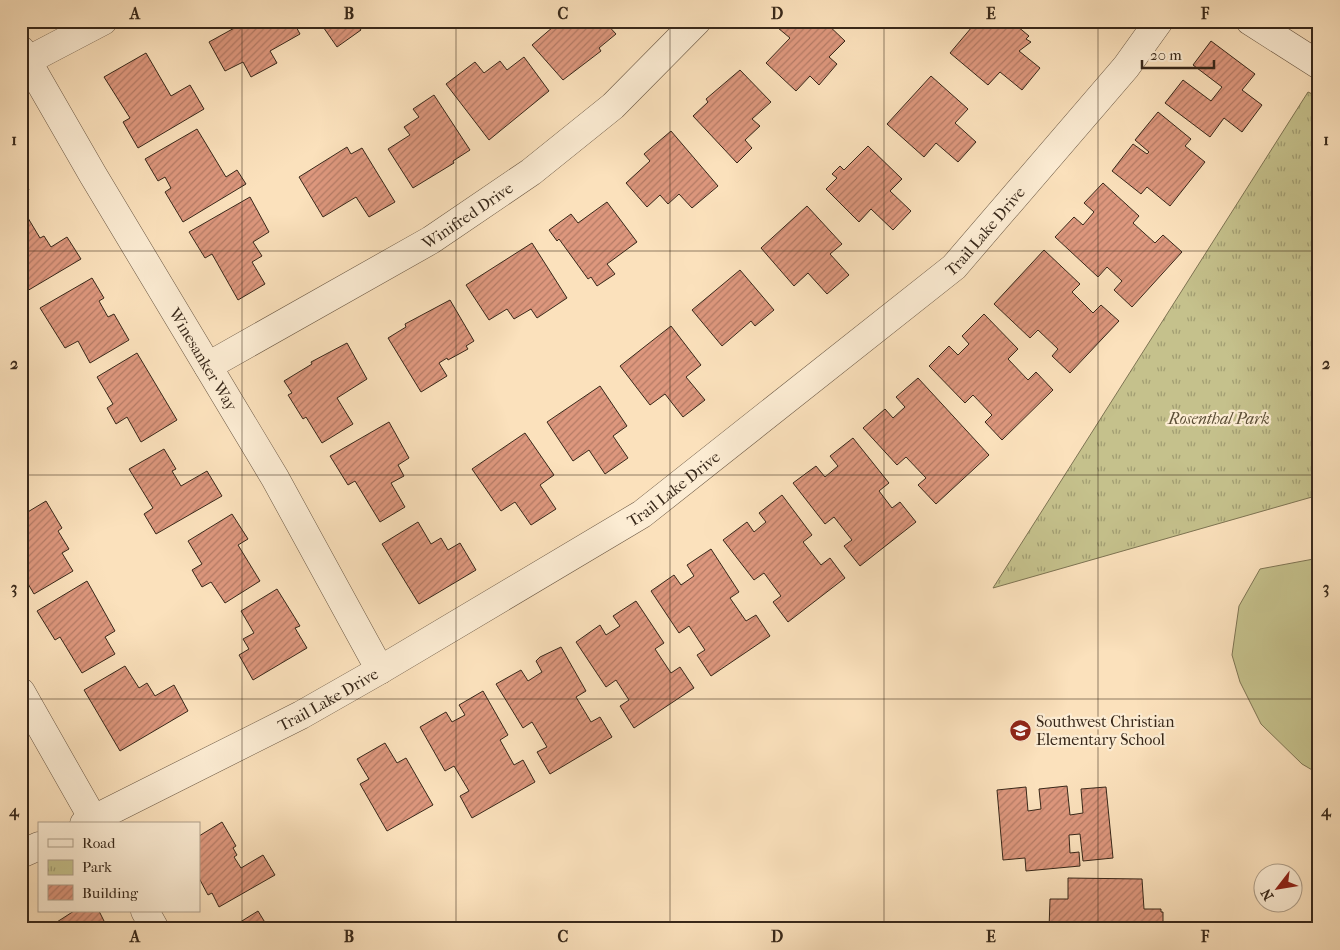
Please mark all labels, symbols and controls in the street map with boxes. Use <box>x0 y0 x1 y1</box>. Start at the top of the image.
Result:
text: A <box>129 4 141 23</box>
text: B <box>344 4 354 23</box>
text: C <box>558 4 569 23</box>
text: D <box>771 4 783 23</box>
text: E <box>986 4 996 23</box>
text: F <box>1200 4 1210 23</box>
scale bar <box>1142 38 1215 70</box>
text: 20 m <box>1150 46 1182 64</box>
text: 1 <box>11 130 17 149</box>
text: 1 <box>1323 130 1329 149</box>
street label: Winifred Drive <box>418 178 517 254</box>
street label: Trail Lake Drive <box>942 183 1029 280</box>
street label: Winesanker Way <box>164 304 242 415</box>
text: 2 <box>10 354 18 373</box>
text: 2 <box>1322 354 1330 373</box>
park label: Rosenthal Park <box>1167 409 1270 428</box>
street label: Trail Lake Drive <box>624 447 724 531</box>
text: 3 <box>11 578 17 598</box>
text: 3 <box>1323 578 1329 598</box>
street label: Trail Lake Drive <box>275 664 382 735</box>
place label: Southwest Christian Elementary School <box>1036 712 1175 749</box>
school or university icon: Southwest Christian Elementary School <box>1008 718 1032 742</box>
text: 4 <box>8 801 20 821</box>
text: 4 <box>1320 801 1332 821</box>
legend <box>38 822 200 912</box>
text: Road <box>82 834 116 852</box>
text: Park <box>82 858 112 876</box>
north arrow <box>1252 862 1302 912</box>
text: Building <box>82 884 139 902</box>
text: N <box>1257 885 1277 903</box>
text: A <box>129 927 141 946</box>
text: B <box>344 927 354 946</box>
text: C <box>558 927 569 946</box>
text: D <box>771 927 783 946</box>
text: E <box>986 927 996 946</box>
text: F <box>1200 927 1210 946</box>

